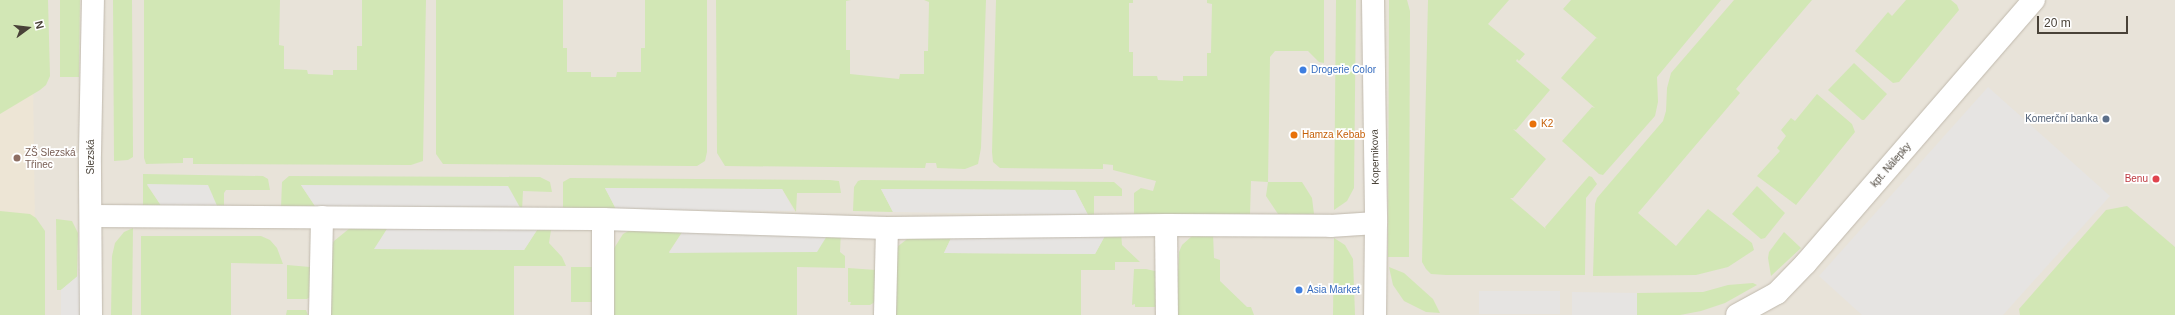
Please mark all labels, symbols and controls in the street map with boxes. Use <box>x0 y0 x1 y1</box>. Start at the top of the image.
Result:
north arrow <box>8 8 48 48</box>
scale bar <box>2039 8 2130 34</box>
text: 20 m <box>2044 16 2071 30</box>
text: N <box>33 19 46 30</box>
place label: Drogerie Color <box>1311 64 1376 76</box>
marker: Drogerie Color <box>1298 65 1308 75</box>
place label: Komerční banka <box>2025 113 2098 125</box>
marker: Komerční banka <box>2101 114 2111 124</box>
place label: K2 <box>1541 118 1553 130</box>
marker: K2 <box>1528 119 1538 129</box>
place label: Hamza Kebab <box>1302 129 1365 141</box>
street label: Kopernikova <box>1369 129 1381 185</box>
marker: Hamza Kebab <box>1289 130 1299 140</box>
street label: Slezská <box>85 139 97 175</box>
street label: kpt. Nálepky <box>1868 140 1914 190</box>
place label: ZŠ Slezská Třinec <box>25 146 76 170</box>
marker: ZŠ Slezská Třinec <box>12 153 22 163</box>
place label: Benu <box>2125 173 2148 185</box>
marker: Benu <box>2151 174 2161 184</box>
place label: Asia Market <box>1307 284 1360 296</box>
marker: Asia Market <box>1294 285 1304 295</box>

